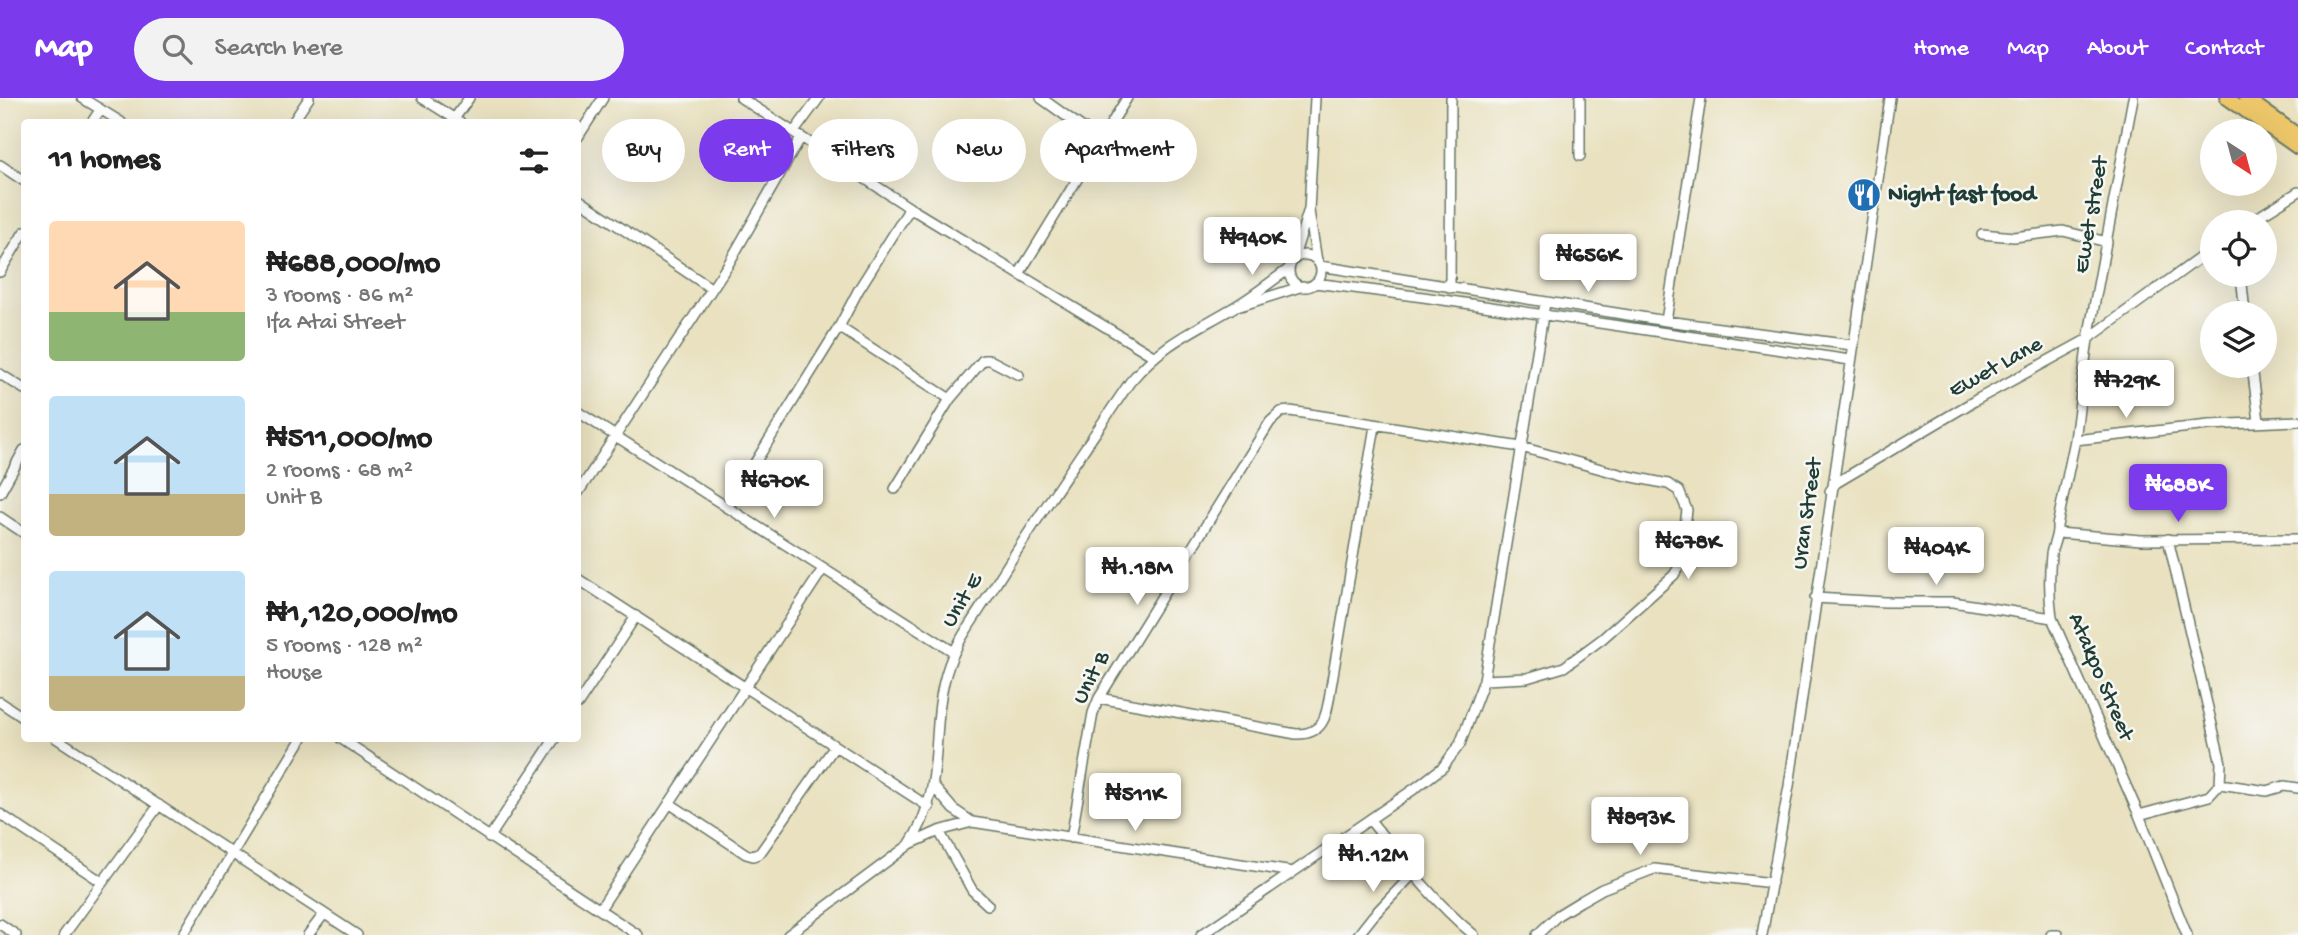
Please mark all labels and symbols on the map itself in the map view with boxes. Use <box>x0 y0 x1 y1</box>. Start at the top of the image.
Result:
north arrow <box>2200 119 2277 196</box>
street label: Ewet street <box>2068 153 2116 275</box>
restaurant icon: Night fast food <box>1845 176 1883 214</box>
place label: Night fast food <box>1888 182 2038 209</box>
pin: ₦940K <box>1203 218 1301 277</box>
pin: ₦656K <box>1539 234 1637 294</box>
street label: Ewet Lane <box>1944 331 2049 405</box>
pin: ₦729K <box>2077 360 2175 420</box>
street label: Uran Street <box>1787 455 1829 571</box>
pin: ₦670K <box>725 460 823 520</box>
pin: ₦688K <box>2129 464 2227 524</box>
pin: ₦678K <box>1639 522 1737 581</box>
pin: ₦404K <box>1887 528 1985 587</box>
pin: ₦1.18M <box>1080 547 1194 607</box>
street label: Unit E <box>936 568 990 633</box>
street label: Atakpo Street <box>2061 609 2140 746</box>
street label: Unit B <box>1067 646 1117 709</box>
pin: ₦511K <box>1086 774 1184 833</box>
pin: ₦893K <box>1591 798 1689 857</box>
pin: ₦1.12M <box>1316 834 1430 894</box>

